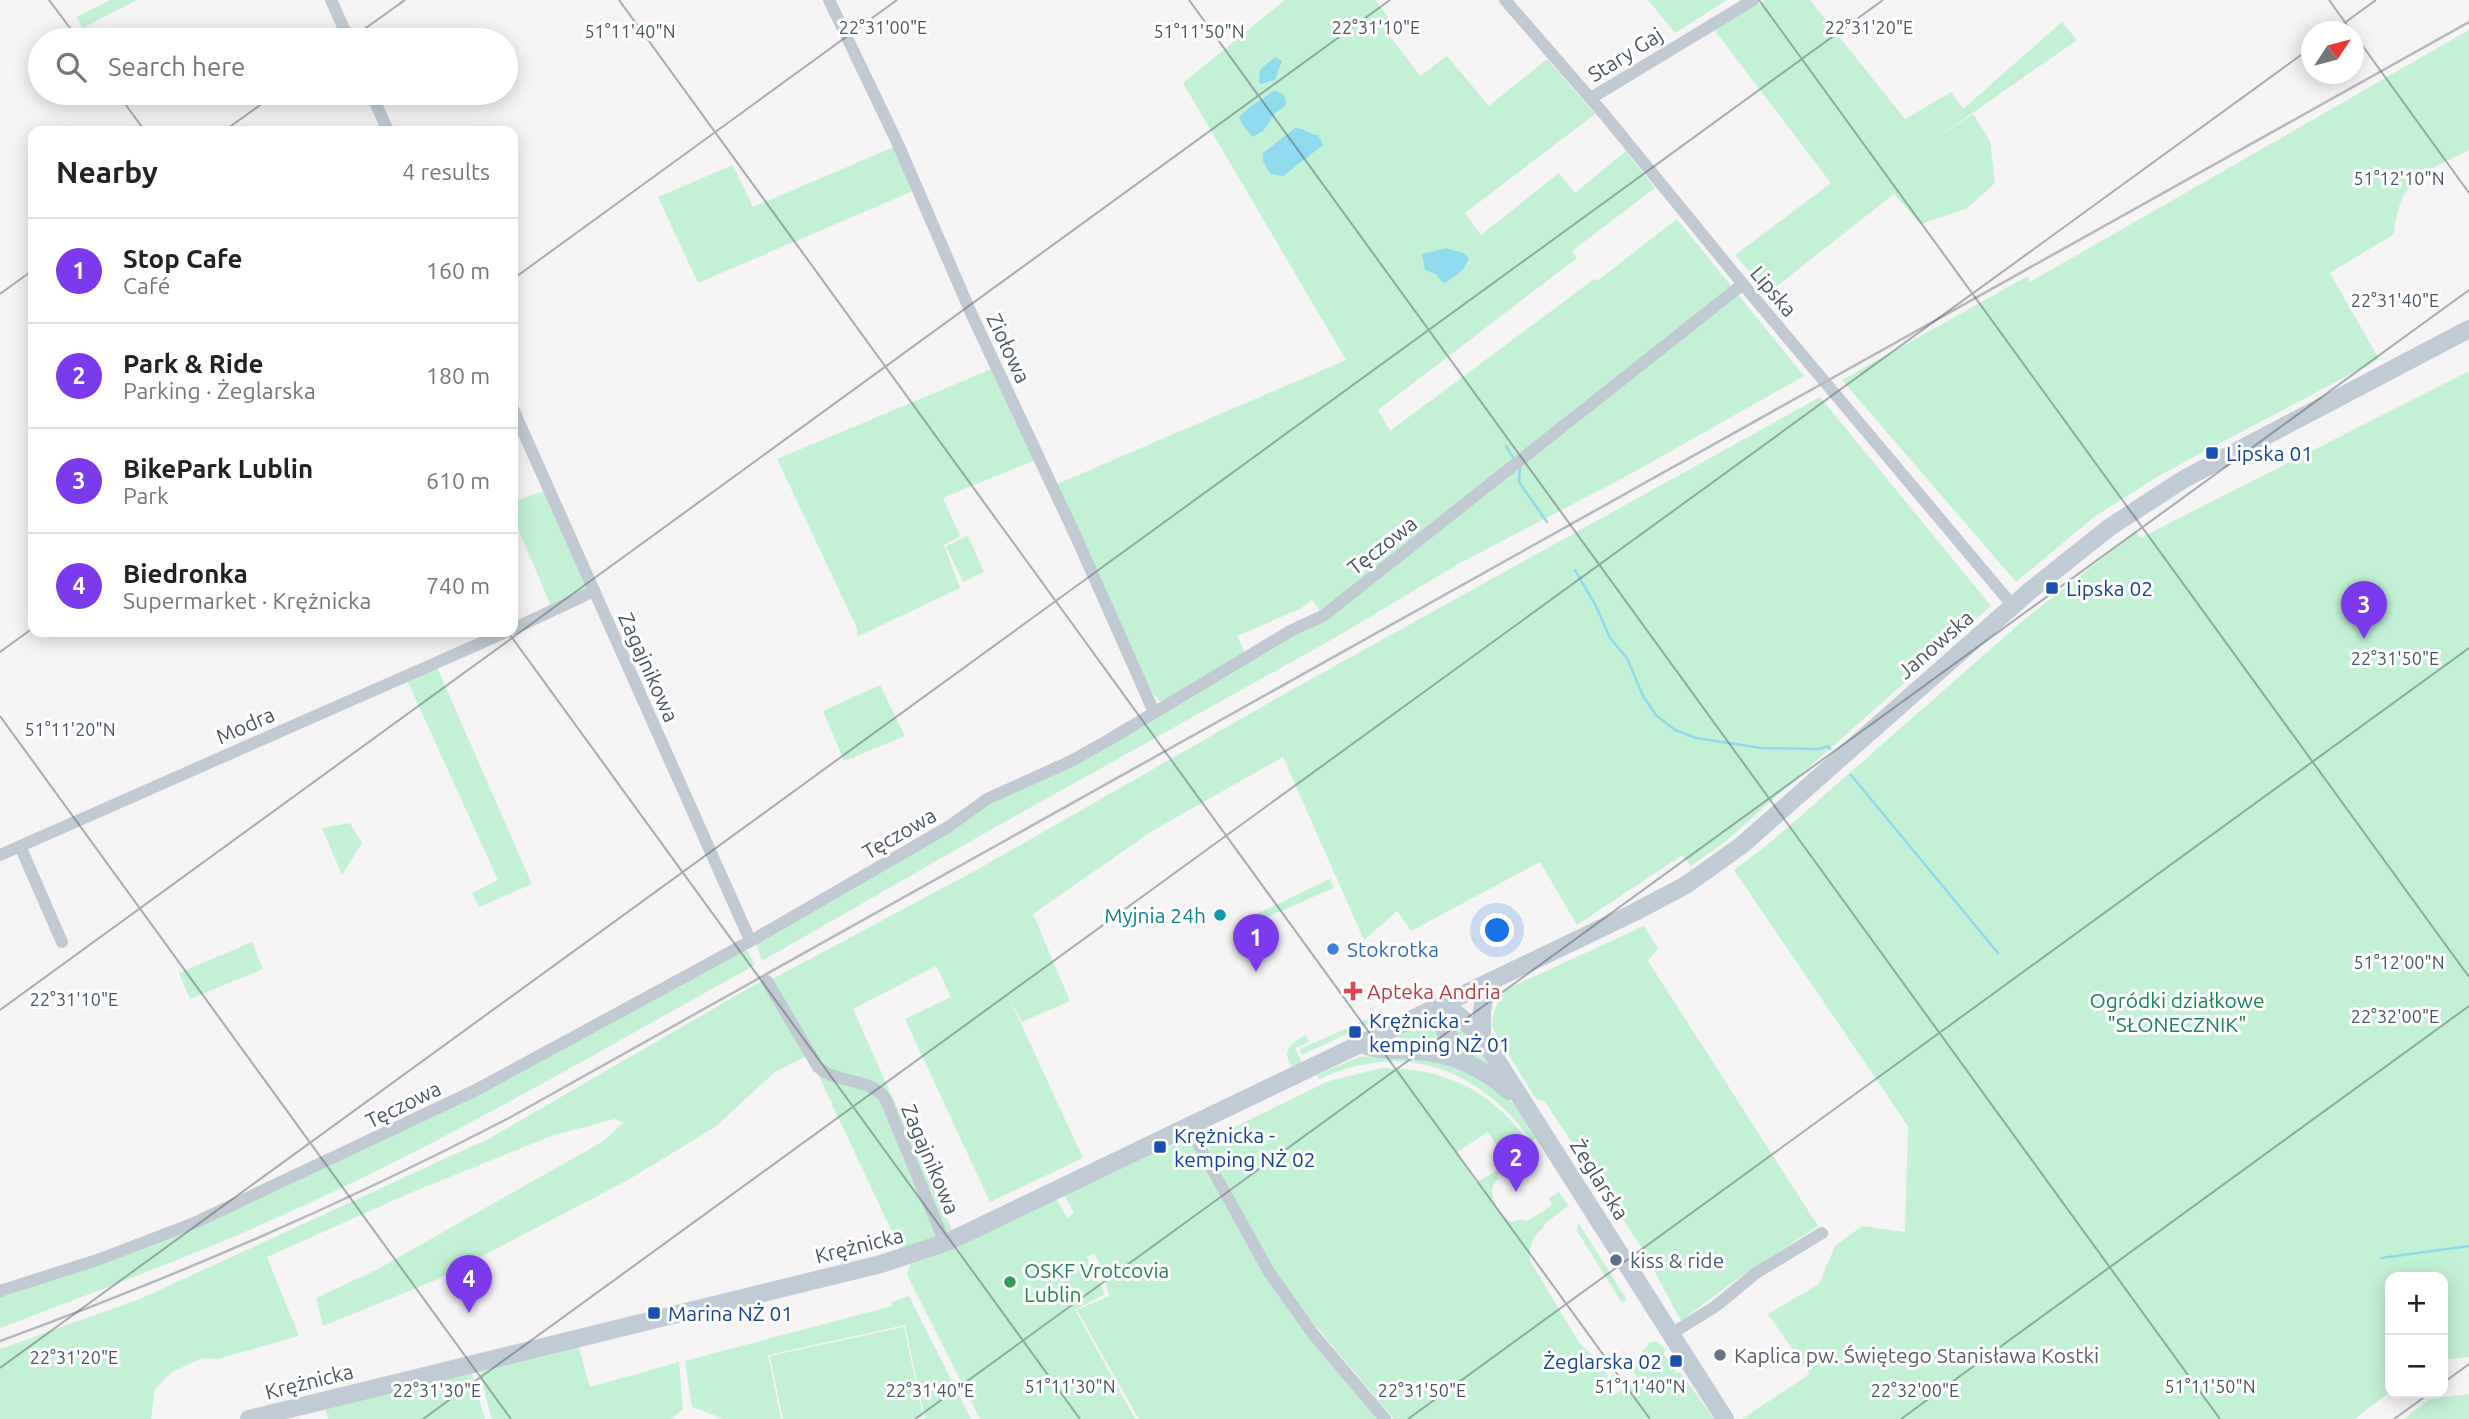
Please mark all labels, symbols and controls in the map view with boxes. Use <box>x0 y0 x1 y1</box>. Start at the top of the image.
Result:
text: 22°31'00"E <box>839 17 927 37</box>
text: 22°31'10"E <box>1332 17 1420 37</box>
text: 22°31'20"E <box>1825 17 1913 37</box>
text: 51°11'40"N <box>584 21 676 41</box>
text: 51°11'50"N <box>1153 21 1245 41</box>
north arrow <box>2301 21 2364 84</box>
street label: Stary Gaj <box>1583 22 1667 86</box>
search box <box>28 28 518 105</box>
icon: search <box>52 48 90 86</box>
text: Search here <box>108 52 245 81</box>
text: Nearby <box>56 155 158 189</box>
text: 4 results <box>402 159 490 184</box>
text: 51°12'10"N <box>2353 168 2445 188</box>
text: Stop Cafe <box>123 244 242 273</box>
text: 1 <box>73 258 85 283</box>
text: 160 m <box>426 258 490 283</box>
street label: Lipska <box>1746 261 1802 321</box>
text: Café <box>123 273 170 298</box>
text: 22°31'40"E <box>2351 290 2439 310</box>
street label: Ziołowa <box>982 309 1036 387</box>
text: Park & Ride <box>123 349 264 378</box>
text: 2 <box>73 363 85 388</box>
text: 180 m <box>426 363 490 388</box>
text: Parking · Żeglarska <box>123 378 316 403</box>
place label: Lipska 01 <box>2226 441 2313 465</box>
marker: Lipska 01 <box>2204 445 2220 461</box>
text: BikePark Lublin <box>123 454 313 483</box>
text: 3 <box>73 468 85 493</box>
text: 610 m <box>426 468 490 493</box>
text: Park <box>123 483 169 508</box>
street label: Tęczowa <box>1343 511 1421 579</box>
text: Biedronka <box>123 559 248 588</box>
text: 4 <box>73 573 85 598</box>
text: 740 m <box>426 573 490 598</box>
place label: Lipska 02 <box>2066 576 2153 600</box>
marker: Lipska 02 <box>2044 580 2060 596</box>
pin: 3 <box>2341 581 2387 639</box>
text: Supermarket · Krężnicka <box>123 588 371 613</box>
street label: Janowska <box>1892 605 1978 683</box>
street label: Zagajnikowa <box>614 609 684 725</box>
text: 22°31'50"E <box>2351 648 2439 668</box>
street label: Modra <box>212 702 278 748</box>
text: 51°11'20"N <box>24 719 116 739</box>
street label: Tęczowa <box>858 802 940 864</box>
place label: Myjnia 24h <box>1104 903 1206 927</box>
marker: Myjnia 24h <box>1212 907 1228 923</box>
your location <box>1480 913 1514 947</box>
pin: 1 <box>1233 914 1279 972</box>
place label: Stokrotka <box>1347 937 1439 961</box>
marker: Stokrotka <box>1325 941 1341 957</box>
text: 51°12'00"N <box>2353 952 2445 972</box>
place label: Apteka Andria <box>1367 979 1501 1003</box>
marker: Apteka Andria <box>1345 983 1361 999</box>
park label: Ogródki działkowe "SŁONECZNIK" <box>2089 988 2265 1036</box>
text: 22°31'10"E <box>30 989 118 1009</box>
text: 22°32'00"E <box>2351 1006 2439 1026</box>
place label: Krężnicka - kemping NŻ 01 <box>1369 1008 1511 1056</box>
marker: Krężnicka - kemping NŻ 01 <box>1347 1024 1363 1040</box>
street label: Tęczowa <box>361 1076 445 1132</box>
street label: Zagajnikowa <box>897 1100 965 1218</box>
place label: Krężnicka - kemping NŻ 02 <box>1174 1123 1316 1171</box>
pin: 2 <box>1493 1134 1539 1192</box>
street label: Żeglarska <box>1566 1134 1634 1224</box>
marker: Krężnicka - kemping NŻ 02 <box>1152 1139 1168 1155</box>
street label: Krężnicka <box>812 1222 906 1268</box>
place label: kiss & ride <box>1630 1248 1724 1272</box>
marker: kiss & ride <box>1608 1252 1624 1268</box>
pin: 4 <box>446 1255 492 1313</box>
place label: OSKF Vrotcovia Lublin <box>1024 1258 1169 1306</box>
map controls <box>2385 1272 2448 1398</box>
button: + <box>2385 1272 2448 1335</box>
marker: OSKF Vrotcovia Lublin <box>1002 1274 1018 1290</box>
place label: Marina NŻ 01 <box>668 1301 793 1325</box>
marker: Marina NŻ 01 <box>646 1305 662 1321</box>
button: − <box>2385 1335 2448 1398</box>
place label: Kaplica pw. Świętego Stanisława Kostki <box>1734 1343 2099 1367</box>
text: 22°31'20"E <box>30 1347 118 1367</box>
marker: Kaplica pw. Świętego Stanisława Kostki <box>1712 1347 1728 1363</box>
place label: Żeglarska 02 <box>1543 1349 1662 1373</box>
marker: Żeglarska 02 <box>1668 1353 1684 1369</box>
street label: Krężnicka <box>262 1358 356 1404</box>
text: 51°11'30"N <box>1024 1376 1116 1396</box>
text: 51°11'40"N <box>1594 1376 1686 1396</box>
text: 51°11'50"N <box>2164 1376 2256 1396</box>
text: 22°31'30"E <box>393 1380 481 1400</box>
text: 22°31'40"E <box>886 1380 974 1400</box>
text: 22°31'50"E <box>1378 1380 1466 1400</box>
text: 22°32'00"E <box>1871 1380 1959 1400</box>

